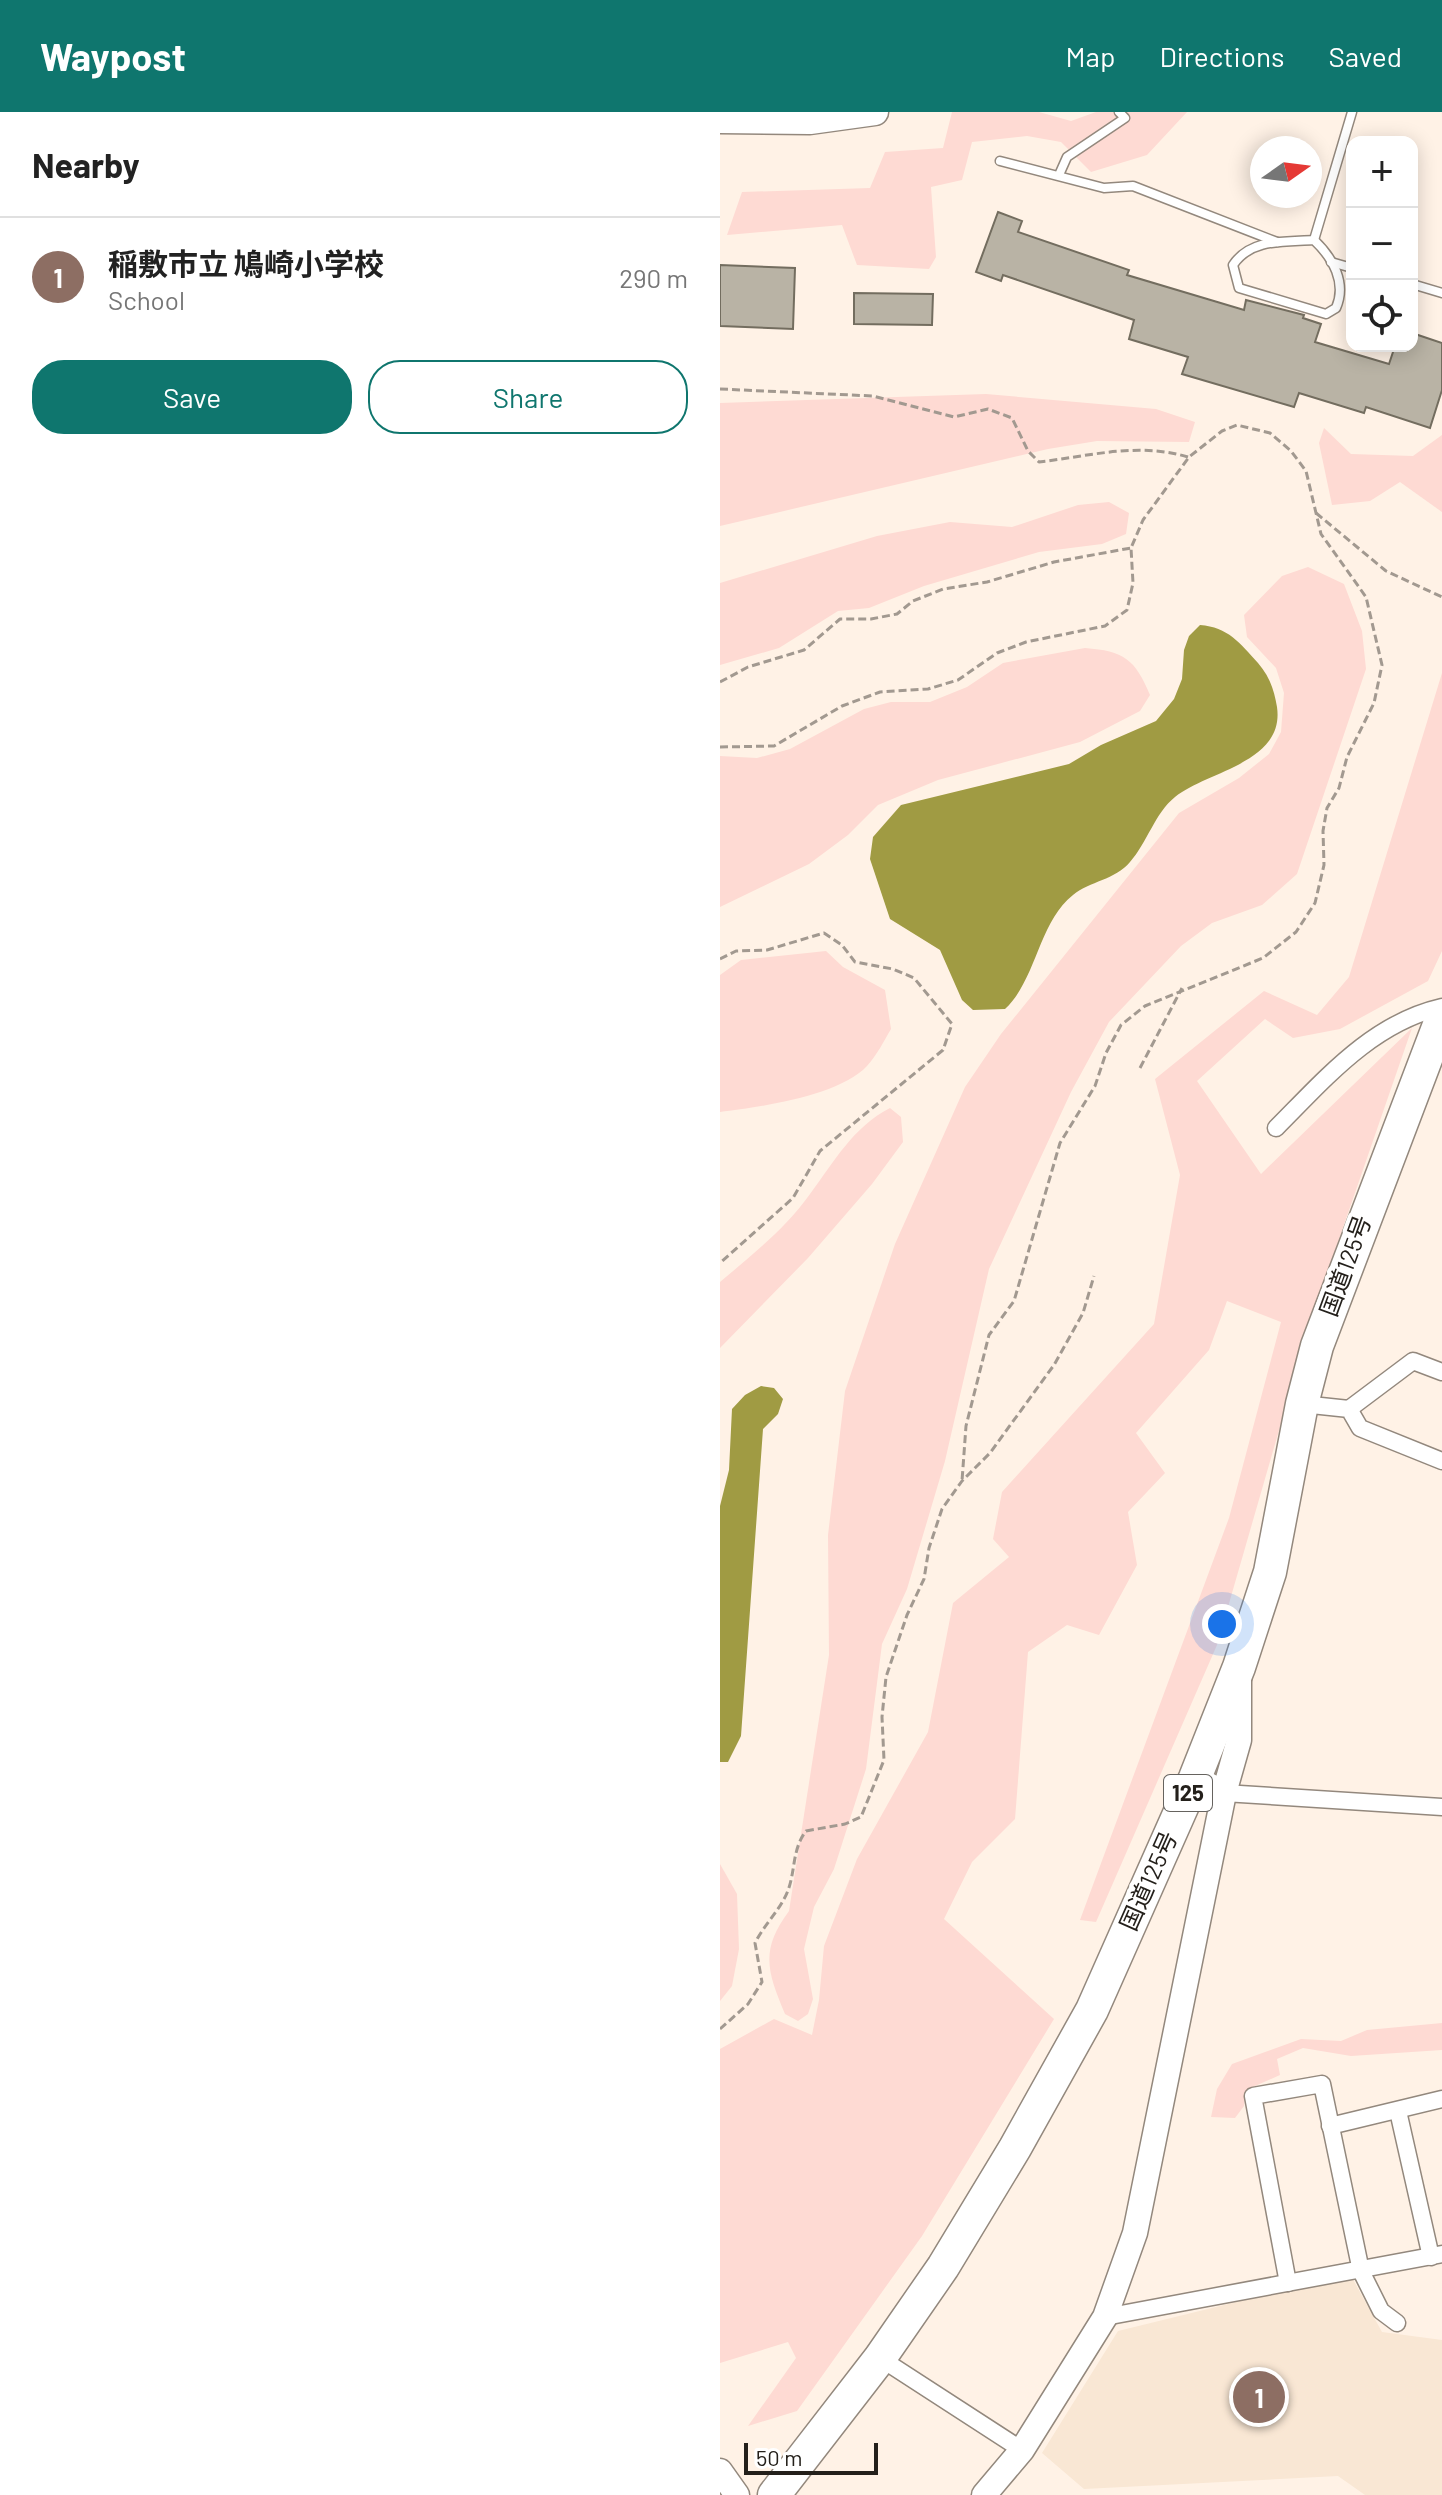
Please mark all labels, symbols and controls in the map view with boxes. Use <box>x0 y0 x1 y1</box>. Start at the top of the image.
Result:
text: Waypost <box>40 33 186 79</box>
text: Map <box>1066 39 1115 73</box>
text: Directions <box>1159 39 1285 73</box>
text: Saved <box>1329 39 1402 73</box>
north arrow <box>1250 136 1322 208</box>
map controls <box>1346 136 1418 352</box>
button: + <box>1346 136 1418 208</box>
text: Nearby <box>32 144 140 185</box>
button: − <box>1346 208 1418 280</box>
text: 稲敷市立 鳩崎小学校 <box>108 245 384 281</box>
text: 1 <box>53 262 63 293</box>
text: 290 m <box>619 262 688 293</box>
button: locate <box>1346 280 1418 352</box>
text: School <box>108 284 185 315</box>
button: Save <box>32 360 352 434</box>
button: Share <box>368 360 688 434</box>
street label: 国道125号 <box>1313 1211 1376 1320</box>
your location <box>1202 1604 1242 1644</box>
road number: 125 <box>1164 1775 1212 1811</box>
street label: 国道125号 <box>1113 1826 1182 1935</box>
pin: 1 <box>1233 2367 1285 2427</box>
scale bar <box>744 2439 878 2475</box>
text: 50 m <box>756 2444 802 2470</box>

